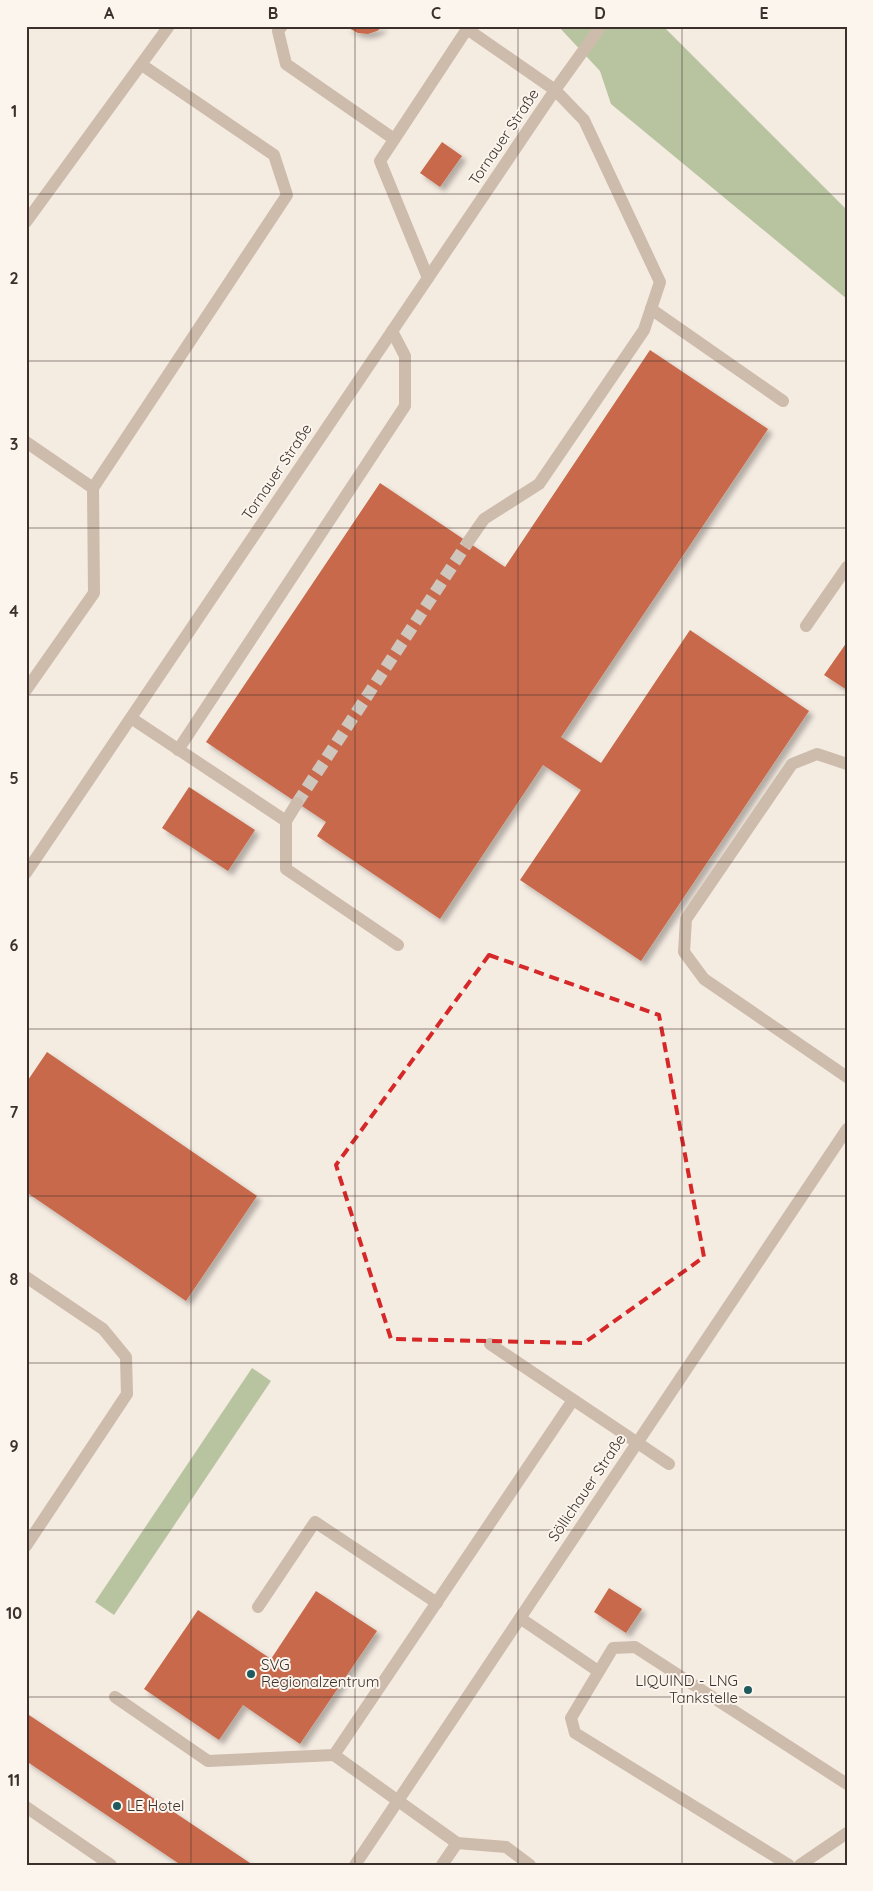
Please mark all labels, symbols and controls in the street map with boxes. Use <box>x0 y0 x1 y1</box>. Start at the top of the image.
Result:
text: A <box>104 3 115 23</box>
text: B <box>268 3 278 23</box>
text: C <box>431 3 441 23</box>
text: D <box>594 3 606 23</box>
text: E <box>759 3 769 23</box>
street label: Tornauer Straße <box>464 85 543 189</box>
text: 1 <box>11 101 17 121</box>
text: 2 <box>9 268 19 288</box>
street label: Tornauer Straße <box>237 420 316 524</box>
text: 3 <box>10 434 18 454</box>
text: 4 <box>9 601 19 621</box>
text: 5 <box>9 768 19 788</box>
text: 6 <box>10 935 19 955</box>
text: 7 <box>10 1102 19 1122</box>
text: 8 <box>10 1269 19 1289</box>
street label: Söllichauer Straße <box>544 1430 630 1545</box>
text: 9 <box>9 1436 19 1456</box>
text: 10 <box>6 1603 22 1623</box>
place label: SVG Regionalzentrum <box>261 1655 379 1691</box>
marker: SVG Regionalzentrum <box>245 1668 257 1680</box>
place label: LIQUIND - LNG Tankstelle <box>635 1671 738 1707</box>
marker: LIQUIND - LNG Tankstelle <box>742 1684 754 1696</box>
text: 11 <box>8 1770 20 1790</box>
place label: LE Hotel <box>127 1796 184 1815</box>
marker: LE Hotel <box>111 1800 123 1812</box>

